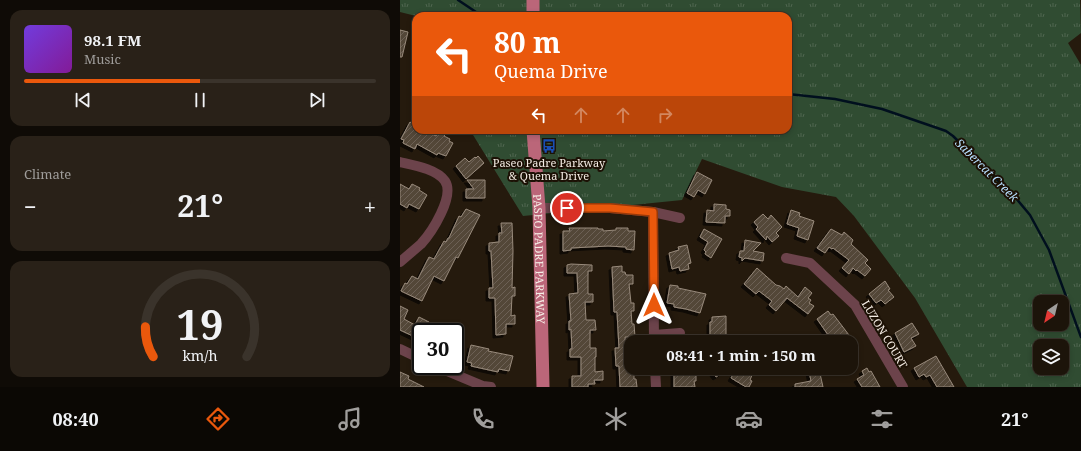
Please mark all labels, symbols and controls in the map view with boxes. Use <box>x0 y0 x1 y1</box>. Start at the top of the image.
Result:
text: 80 m <box>494 23 561 61</box>
icon: left <box>428 28 480 80</box>
text: 98.1 FM <box>84 30 141 50</box>
text: Music <box>84 50 121 68</box>
text: Quema Drive <box>494 59 608 83</box>
icon: previous <box>72 89 94 111</box>
icon: pause <box>189 89 211 111</box>
icon: next <box>306 89 328 111</box>
icon: left <box>528 104 550 126</box>
icon: ahead <box>570 104 592 126</box>
icon: ahead <box>612 104 634 126</box>
icon: right <box>654 104 676 126</box>
water label: Sabercat Creek <box>952 135 1023 206</box>
bus stop icon: Paseo Padre Parkway & Quema Drive <box>541 138 557 154</box>
place label: Paseo Padre Parkway & Quema Drive <box>493 155 606 183</box>
text: Climate <box>24 165 71 183</box>
text: 21° <box>177 185 223 226</box>
text: − <box>24 191 37 221</box>
text: + <box>364 191 376 221</box>
pin <box>550 191 584 225</box>
street label: PASEO PADRE PARKWAY <box>530 193 549 324</box>
icon: arrive <box>556 197 578 219</box>
position arrow <box>633 284 675 326</box>
north arrow <box>1033 295 1069 331</box>
map controls <box>1033 295 1069 375</box>
text: 19 <box>176 296 224 352</box>
street label: LUZON COURT <box>859 297 911 371</box>
speed limit sign: 30 <box>412 323 464 375</box>
button: layers <box>1033 339 1069 375</box>
text: 08:41 · 1 min · 150 m <box>666 345 816 365</box>
text: km/h <box>182 346 218 365</box>
icon: directions <box>204 405 232 433</box>
icon: music <box>336 405 364 433</box>
icon: phone <box>469 405 497 433</box>
icon: climate <box>602 405 630 433</box>
icon: car <box>735 405 763 433</box>
icon: filters <box>868 405 896 433</box>
text: 08:40 <box>52 407 99 431</box>
text: 21° <box>1001 407 1029 431</box>

